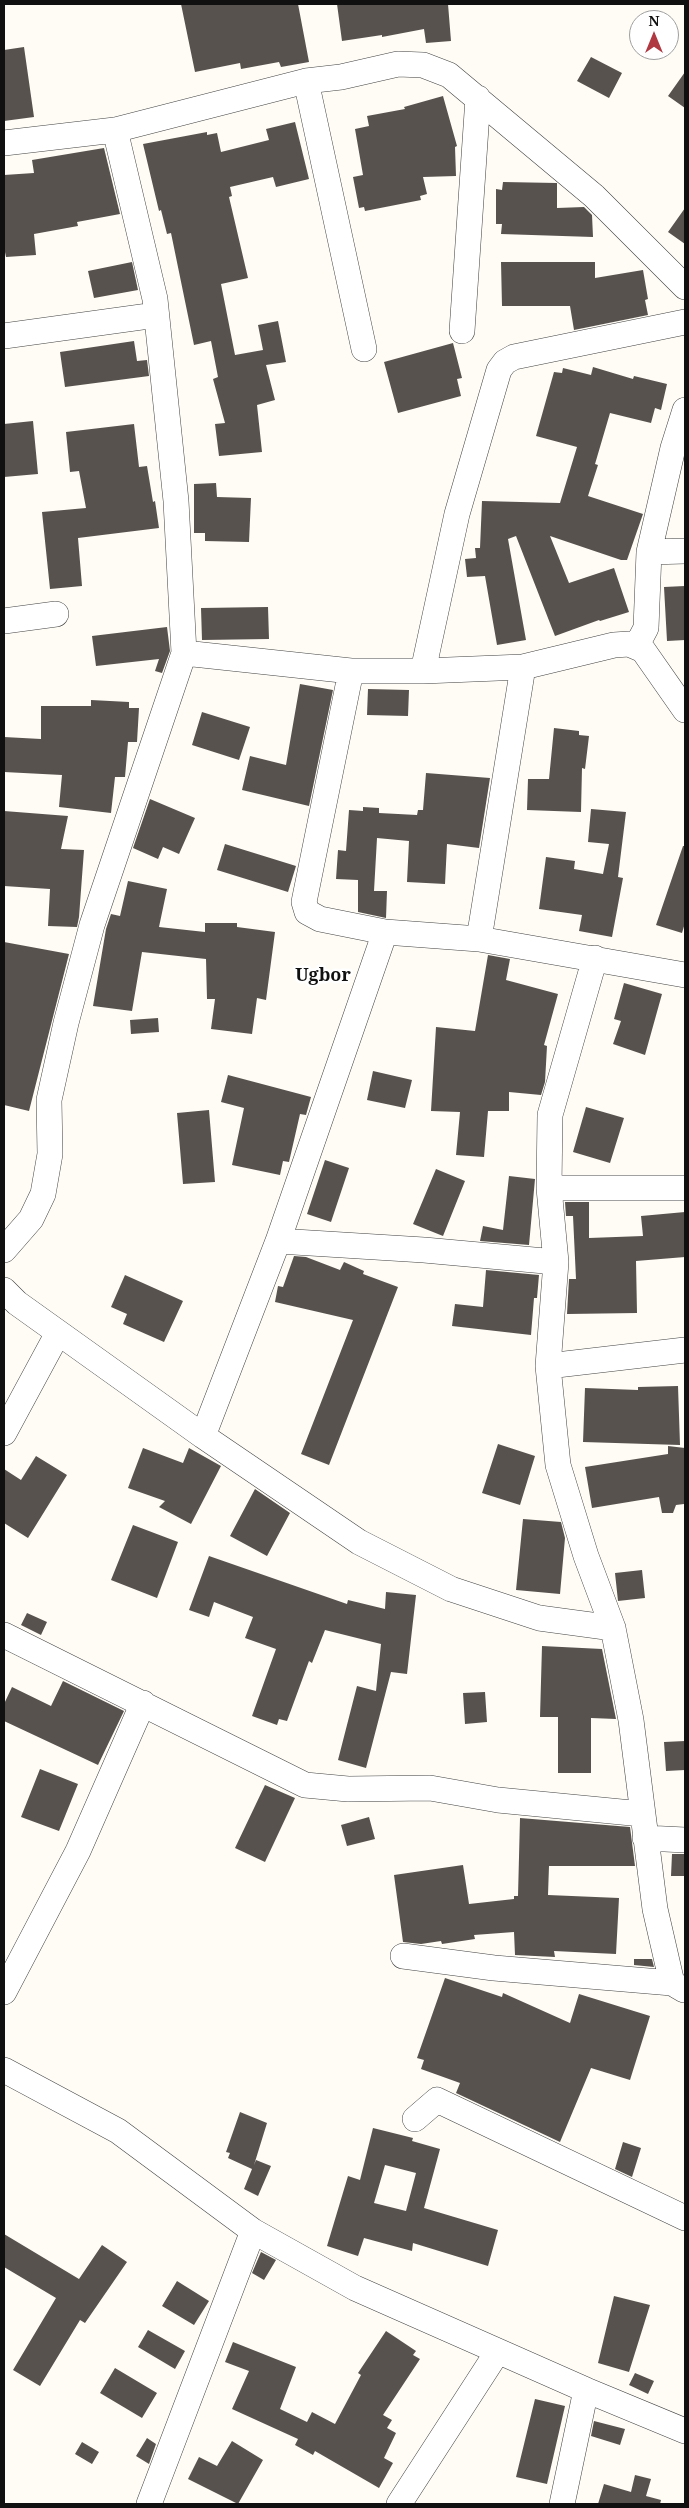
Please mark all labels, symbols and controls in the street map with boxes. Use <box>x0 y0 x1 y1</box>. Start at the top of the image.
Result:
north arrow <box>629 10 679 60</box>
text: N <box>648 11 660 30</box>
district label: Ugbor <box>295 965 351 987</box>

